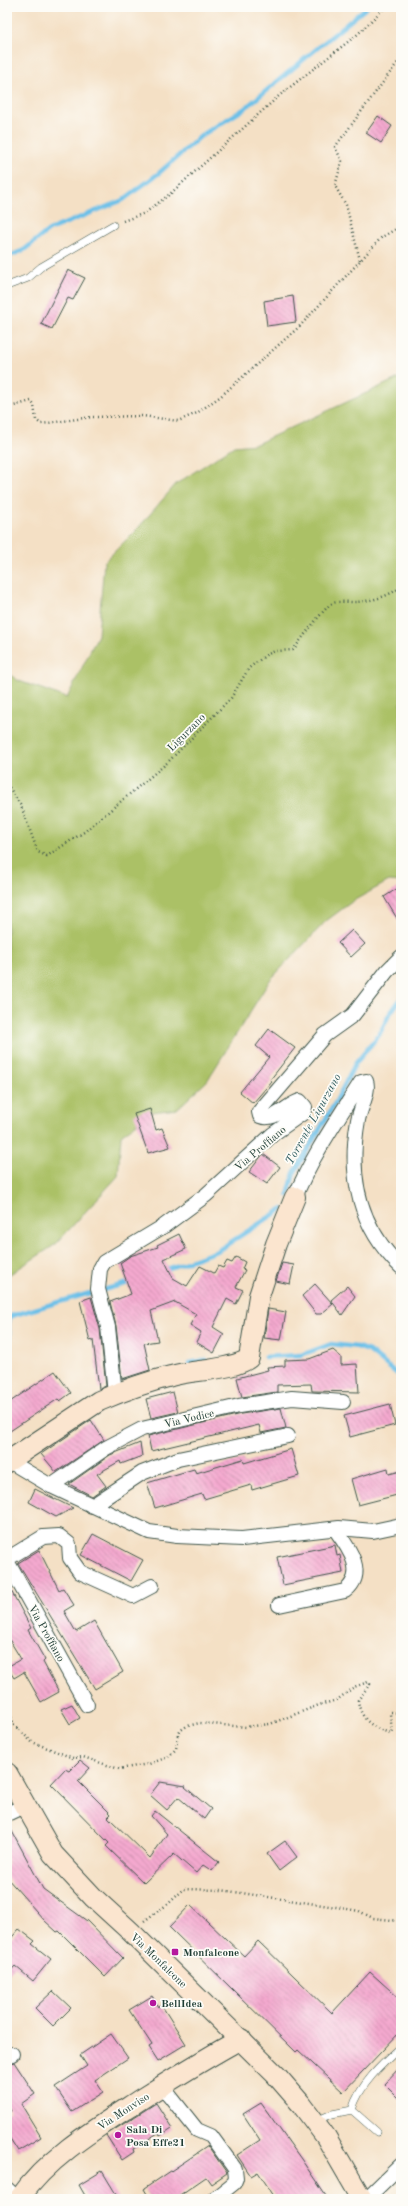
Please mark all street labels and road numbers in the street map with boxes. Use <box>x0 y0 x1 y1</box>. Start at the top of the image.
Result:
street label: Ligurzano <box>166 712 208 754</box>
street label: Via Proffiano <box>233 1125 289 1174</box>
street label: Via Vodice <box>163 1408 215 1431</box>
street label: Via Proffiano <box>26 1603 66 1664</box>
street label: Via Monfalcone <box>128 1932 188 1991</box>
street label: Via Monviso <box>96 2092 152 2133</box>

